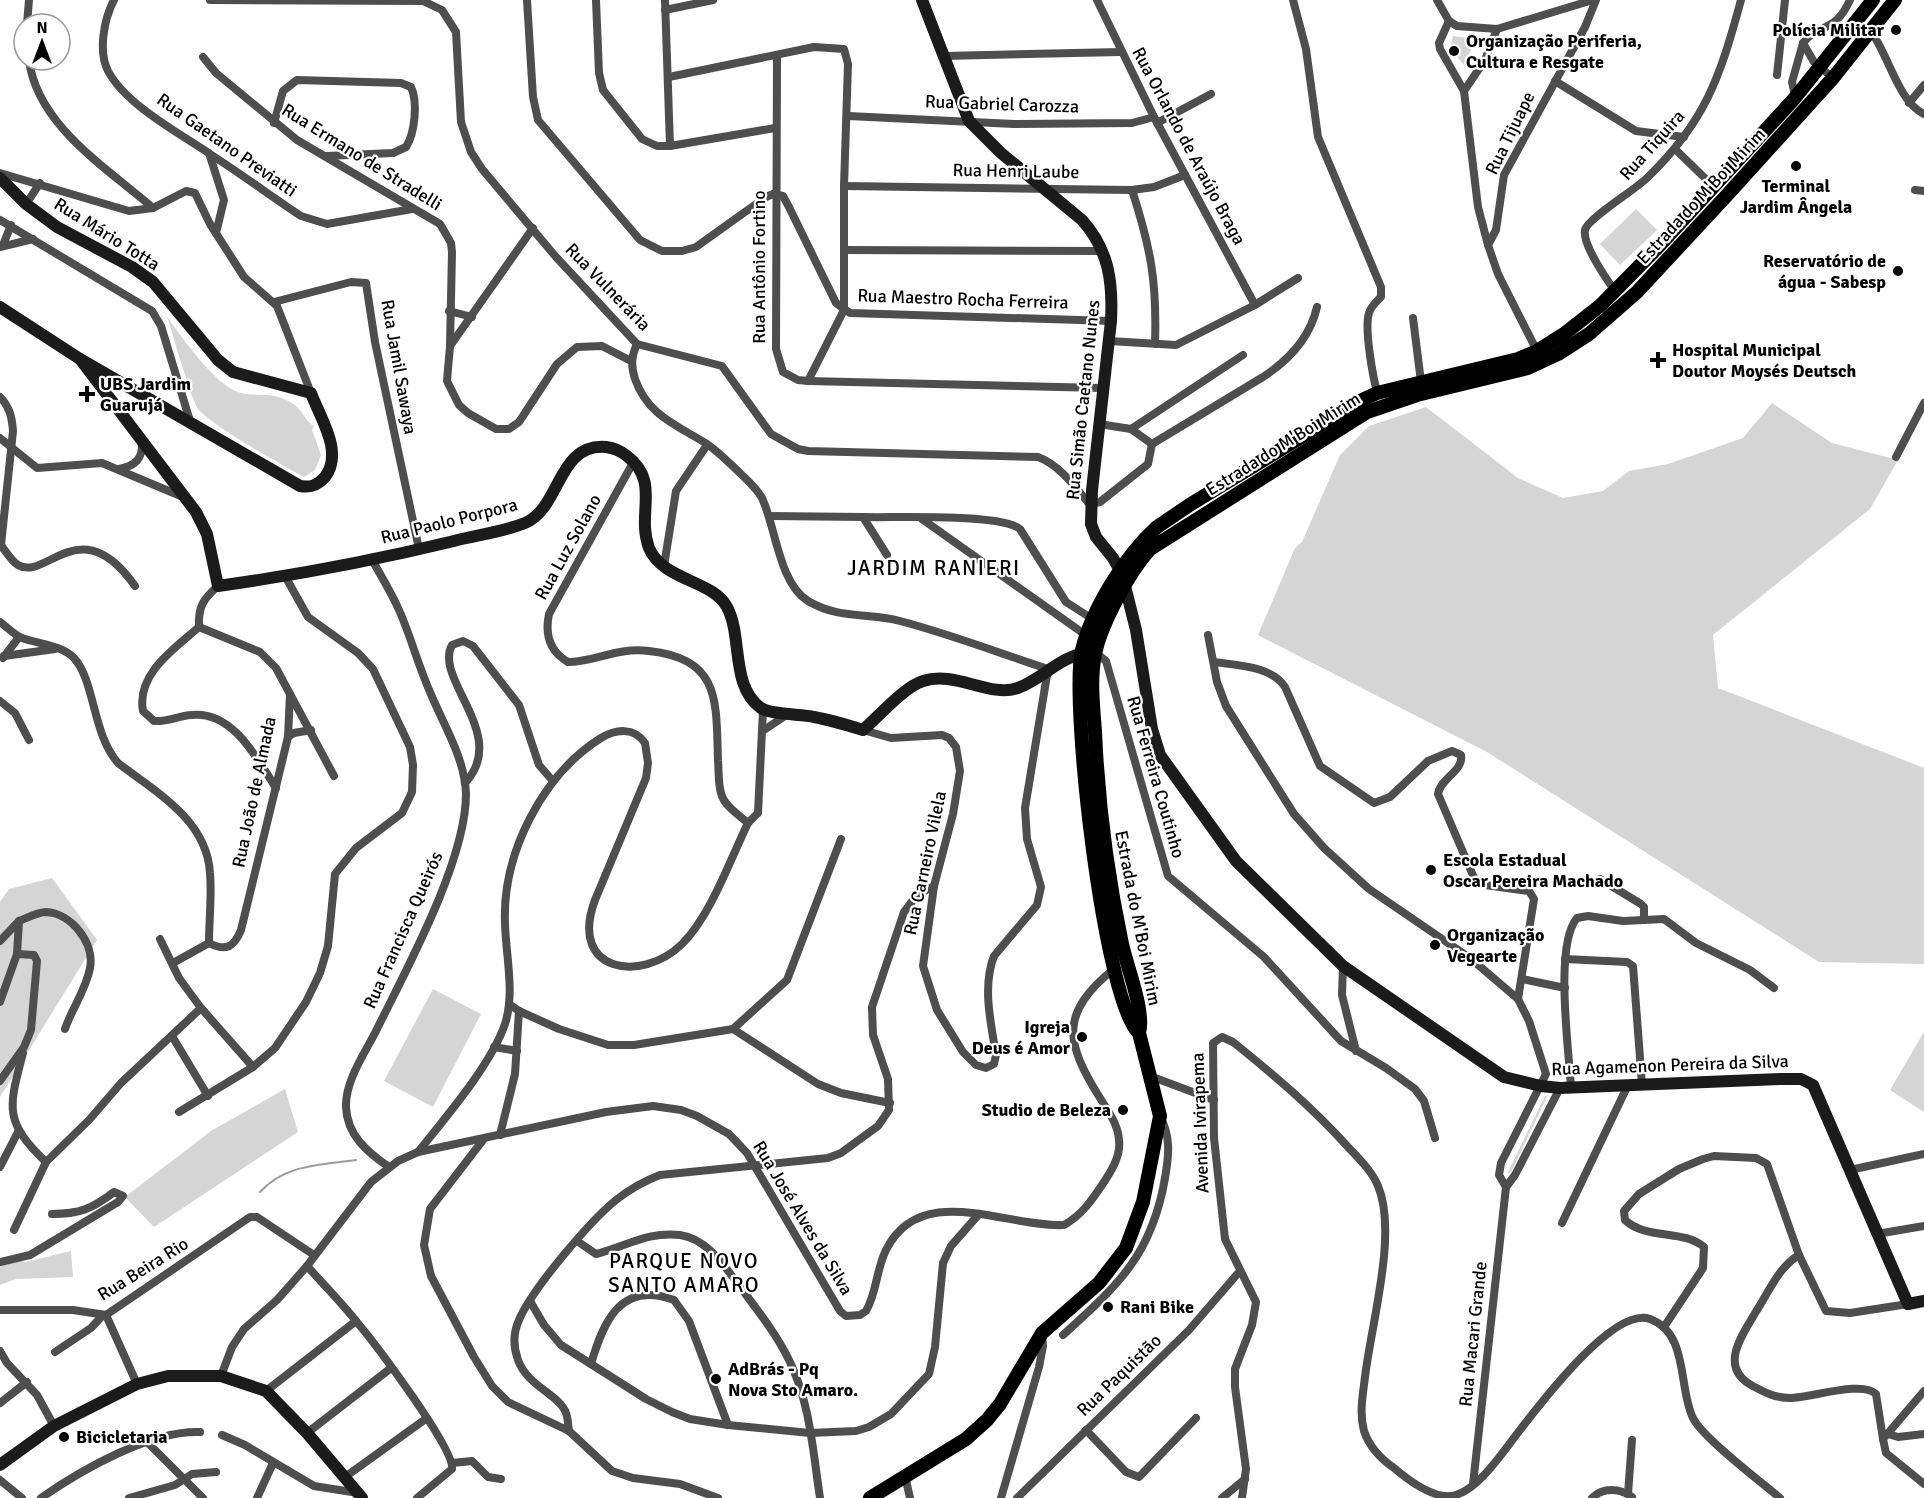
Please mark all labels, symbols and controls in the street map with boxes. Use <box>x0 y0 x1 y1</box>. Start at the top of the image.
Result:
north arrow <box>12 12 72 72</box>
text: N <box>36 18 48 38</box>
place label: Polícia Militar <box>1772 19 1885 41</box>
marker: Polícia Militar <box>1889 23 1903 37</box>
place label: Organização Periferia, Cultura e Resgate <box>1466 30 1642 73</box>
street label: Rua Orlando de Araújo Braga <box>1127 43 1251 249</box>
marker: Organização Periferia, Cultura e Resgate <box>1447 44 1461 58</box>
street label: Rua Gaetano Previatti <box>153 88 301 202</box>
street label: Rua Tijuape <box>1480 88 1540 178</box>
street label: Rua Gabriel Carozza <box>925 90 1079 118</box>
street label: Rua Ermano de Stradelli <box>278 99 446 215</box>
street label: Rua Tiquira <box>1615 105 1689 185</box>
street label: Estrada do M'Boi Mirim <box>1632 123 1770 269</box>
street label: Rua Henri Laube <box>952 159 1080 183</box>
marker: Terminal Jardim Ângela <box>1789 159 1803 173</box>
place label: Terminal Jardim Ângela <box>1740 175 1852 218</box>
street label: Rua Antônio Fortino <box>748 190 770 344</box>
street label: Rua Mário Totta <box>50 193 164 275</box>
street label: Rua Vulnerária <box>561 238 655 336</box>
place label: Reservatório de água - Sabesp <box>1763 250 1886 293</box>
marker: Reservatório de água - Sabesp <box>1891 264 1905 278</box>
street label: Rua Maestro Rocha Ferreira <box>857 284 1069 314</box>
street label: Rua Jamil Sawaya <box>376 298 422 436</box>
street label: Rua Simão Caetano Nunes <box>1062 299 1104 501</box>
place label: Hospital Municipal Doutor Moysés Deutsch <box>1672 339 1857 382</box>
marker: Hospital Municipal Doutor Moysés Deutsch <box>1649 351 1667 369</box>
place label: UBS Jardim Guarujá <box>100 373 191 416</box>
marker: UBS Jardim Guarujá <box>78 385 96 403</box>
street label: Estrada do M'Boi Mirim <box>1202 387 1364 501</box>
street label: Rua Luz Solano <box>530 490 606 604</box>
street label: Rua Paolo Porpora <box>378 493 520 549</box>
district label: JARDIM RANIERI <box>847 555 1021 581</box>
street label: Rua Ferreira Coutinho <box>1122 693 1190 861</box>
street label: Rua João de Almada <box>227 714 281 870</box>
street label: Rua Carneiro Vilela <box>899 789 951 937</box>
street label: Estrada do M'Boi Mirim <box>1110 828 1166 1008</box>
street label: Rua Francisca Queirós <box>358 848 448 1012</box>
place label: Escola Estadual Oscar Pereira Machado <box>1443 849 1623 892</box>
marker: Escola Estadual Oscar Pereira Machado <box>1424 863 1438 877</box>
place label: Organização Vegearte <box>1447 924 1544 967</box>
marker: Organização Vegearte <box>1428 938 1442 952</box>
place label: Igreja Deus é Amor <box>972 1016 1071 1059</box>
marker: Igreja Deus é Amor <box>1075 1030 1089 1044</box>
street label: Rua Agamenon Pereira da Silva <box>1551 1050 1789 1080</box>
street label: Avenida Ivirapema <box>1187 1052 1213 1194</box>
place label: Studio de Beleza <box>982 1099 1111 1121</box>
marker: Studio de Beleza <box>1116 1103 1130 1117</box>
street label: Rua José Alves da Silva <box>748 1137 858 1299</box>
street label: Rua Beira Rio <box>94 1232 192 1306</box>
district label: PARQUE NOVO SANTO AMARO <box>608 1248 760 1298</box>
street label: Rua Macari Grande <box>1454 1260 1492 1408</box>
place label: Rani Bike <box>1120 1296 1194 1318</box>
marker: Rani Bike <box>1101 1300 1115 1314</box>
street label: Rua Paquistão <box>1072 1329 1166 1421</box>
place label: AdBrás - Pq Nova Sto Amaro. <box>728 1358 858 1401</box>
marker: AdBrás - Pq Nova Sto Amaro. <box>709 1372 723 1386</box>
place label: Bicicletaria <box>76 1426 168 1448</box>
marker: Bicicletaria <box>57 1430 71 1444</box>

